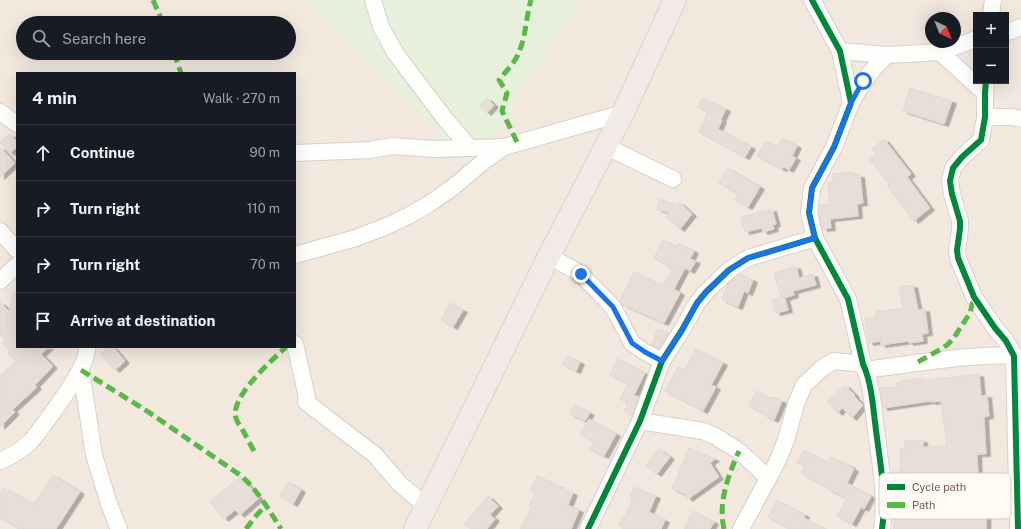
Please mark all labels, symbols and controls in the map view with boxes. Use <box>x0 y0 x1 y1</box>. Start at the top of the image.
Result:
north arrow <box>925 12 961 48</box>
map controls <box>973 12 1009 84</box>
button: + <box>973 12 1009 48</box>
search box <box>16 16 296 60</box>
icon: search <box>30 27 52 49</box>
text: Search here <box>62 30 146 47</box>
button: − <box>973 48 1009 84</box>
route start <box>854 72 872 90</box>
text: 4 min <box>32 88 77 108</box>
text: Walk · 270 m <box>203 91 280 106</box>
icon: ahead <box>32 142 54 164</box>
text: Continue <box>70 144 135 161</box>
text: 90 m <box>250 145 280 160</box>
icon: right <box>32 198 54 220</box>
text: Turn right <box>70 200 140 217</box>
text: 110 m <box>247 201 280 216</box>
icon: right <box>32 254 54 276</box>
text: Turn right <box>70 256 140 273</box>
text: 70 m <box>250 257 280 272</box>
route end <box>572 265 590 283</box>
icon: arrive <box>32 310 54 332</box>
text: Arrive at destination <box>70 312 215 329</box>
legend <box>879 473 1011 519</box>
text: Cycle path <box>912 481 966 493</box>
text: Path <box>912 499 935 511</box>

